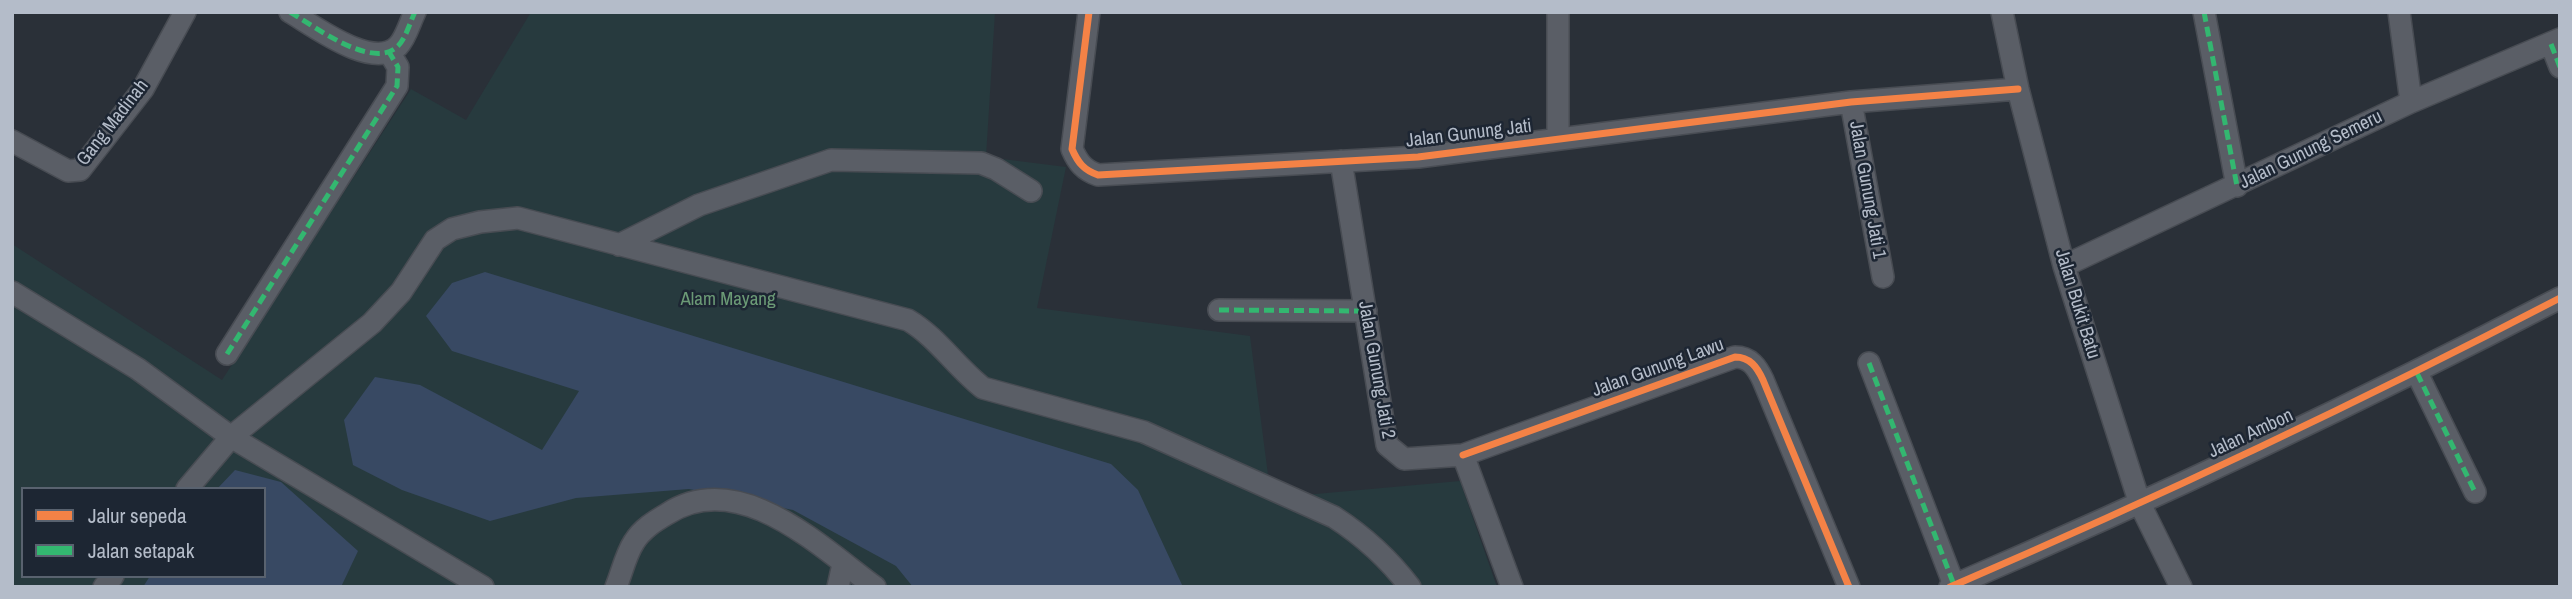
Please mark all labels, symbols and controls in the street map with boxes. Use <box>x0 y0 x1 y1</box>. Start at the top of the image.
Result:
street label: Gang Madinah <box>72 75 154 171</box>
street label: Jalan Gunung Semeru <box>2236 106 2386 194</box>
street label: Jalan Gunung Jati <box>1405 115 1533 153</box>
street label: Jalan Gunung Jati 1 <box>1844 119 1890 261</box>
street label: Jalan Bukit Batu <box>2050 246 2104 362</box>
park label: Alam Mayang <box>680 289 776 311</box>
street label: Jalan Gunung Jati 2 <box>1353 299 1399 441</box>
street label: Jalan Gunung Lawu <box>1589 334 1727 402</box>
street label: Jalan Ambon <box>2205 404 2297 464</box>
legend <box>21 487 266 578</box>
text: Jalur sepeda <box>88 501 187 530</box>
text: Jalan setapak <box>88 536 194 565</box>

